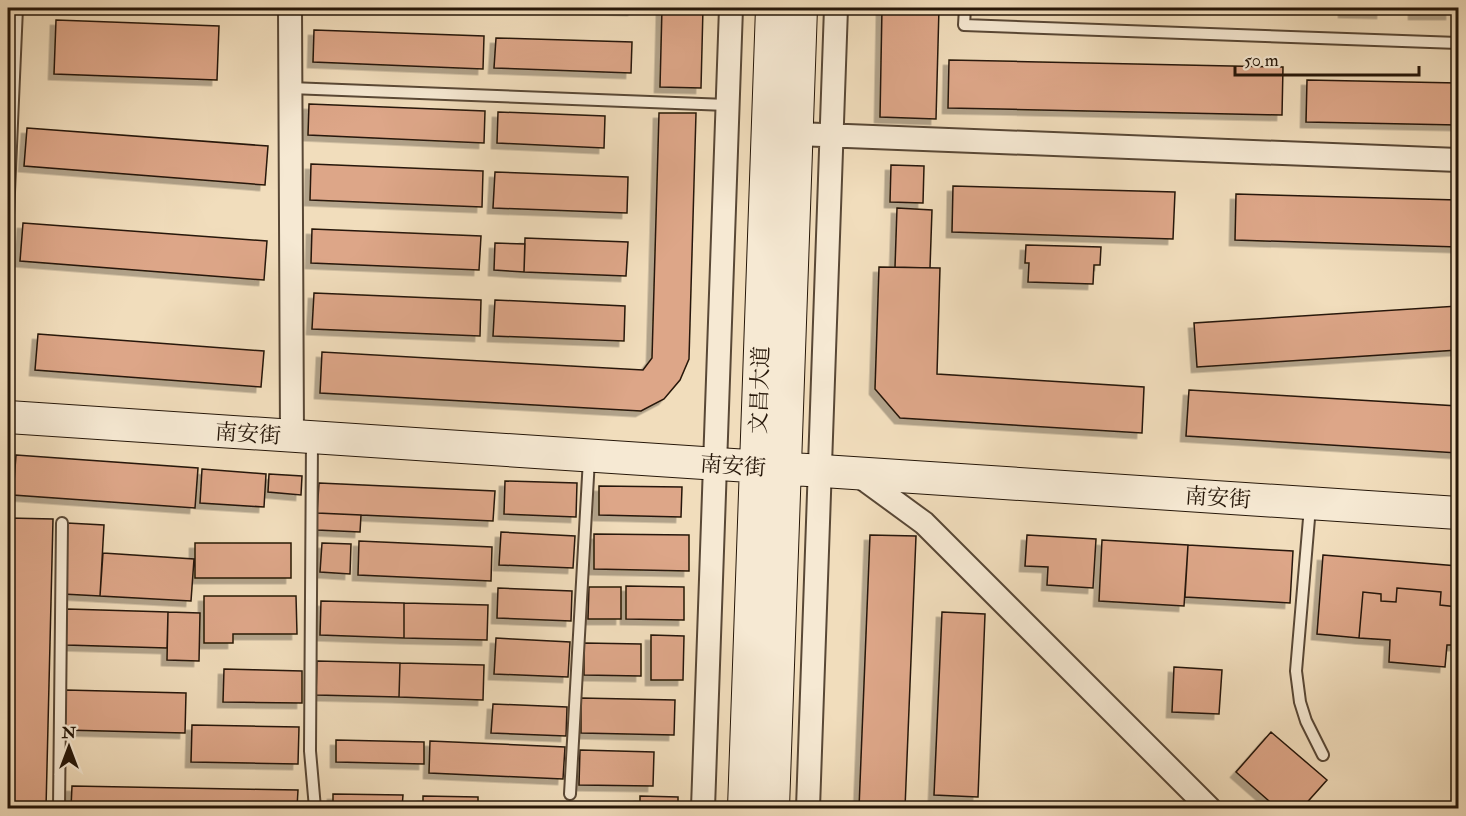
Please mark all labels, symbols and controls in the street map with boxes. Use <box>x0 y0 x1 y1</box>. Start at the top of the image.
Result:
scale bar <box>1235 39 1420 77</box>
text: 50 m <box>1244 49 1279 72</box>
street label: 文昌大道 <box>744 346 776 435</box>
street label: 南安街 <box>214 418 282 450</box>
street label: 南安街 <box>699 450 767 482</box>
street label: 南安街 <box>1184 482 1252 514</box>
north arrow <box>39 717 99 777</box>
text: N <box>61 723 77 743</box>

